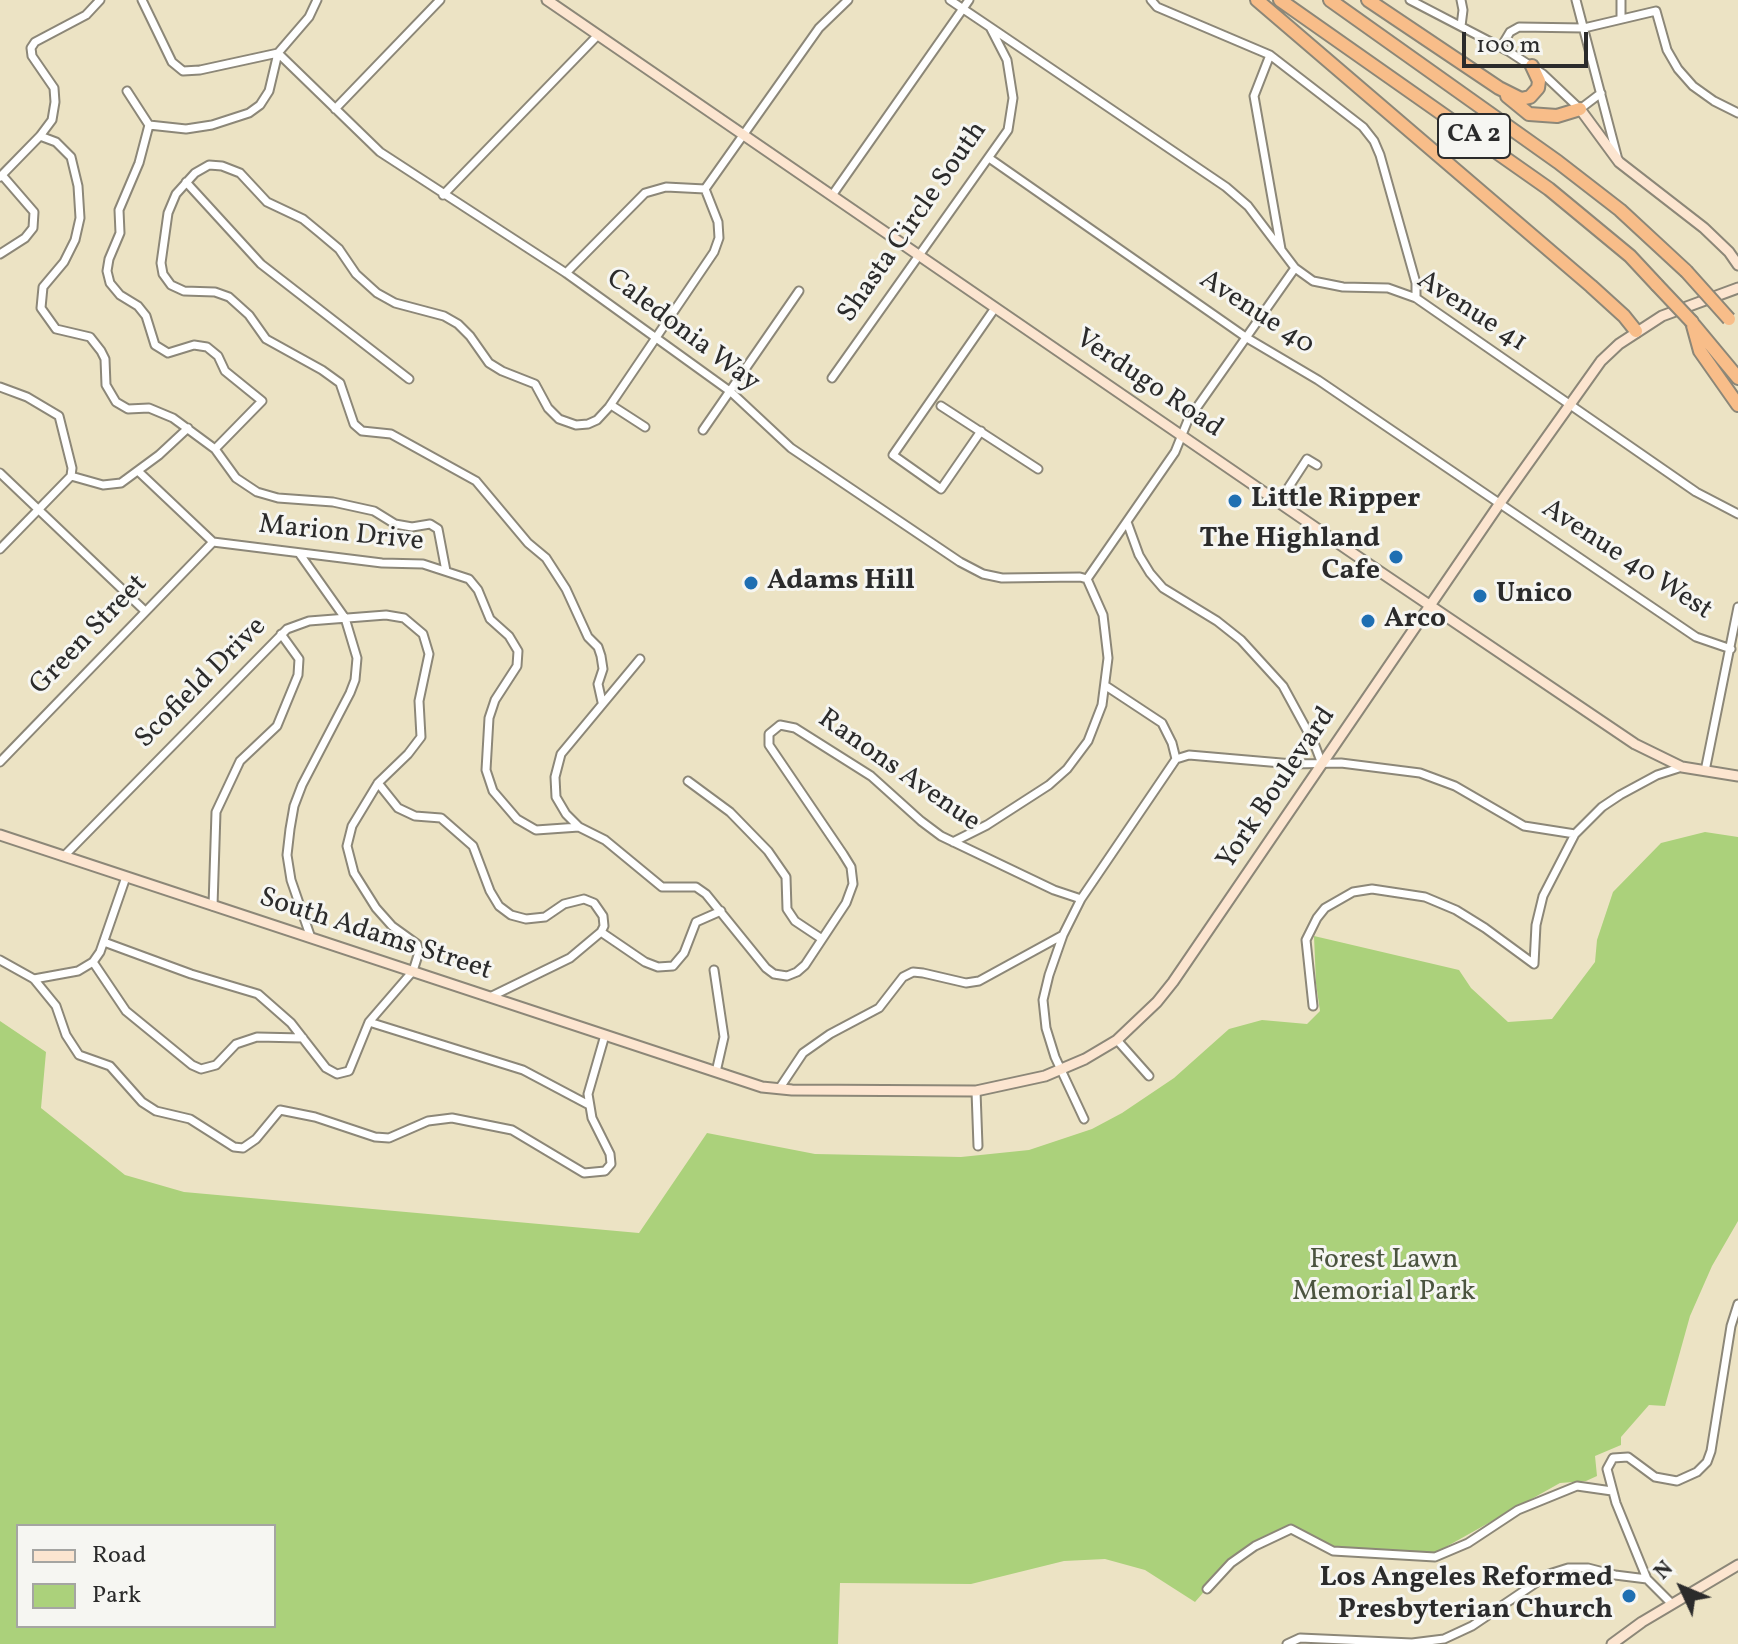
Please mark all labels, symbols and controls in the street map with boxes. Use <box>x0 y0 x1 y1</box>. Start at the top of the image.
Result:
scale bar <box>1466 16 1592 66</box>
text: 100 m <box>1476 29 1541 63</box>
road number: CA 2 <box>1438 114 1510 158</box>
street label: Shasta Circle South <box>832 116 996 330</box>
street label: Caledonia Way <box>599 263 765 401</box>
street label: Avenue 40 <box>1192 264 1320 364</box>
street label: Avenue 41 <box>1410 265 1532 361</box>
street label: Verdugo Road <box>1068 323 1228 447</box>
place label: Little Ripper <box>1251 484 1420 518</box>
marker: Little Ripper <box>1226 492 1244 510</box>
street label: Avenue 40 West <box>1534 493 1718 629</box>
street label: Marion Drive <box>257 510 425 560</box>
place label: The Highland Cafe <box>1199 524 1380 590</box>
marker: The Highland Cafe <box>1387 548 1405 566</box>
place label: Adams Hill <box>767 566 915 600</box>
street label: Green Street <box>24 569 156 703</box>
marker: Adams Hill <box>742 574 760 592</box>
place label: Unico <box>1496 579 1572 613</box>
marker: Unico <box>1471 587 1489 605</box>
place label: Arco <box>1384 604 1446 638</box>
street label: Scofield Drive <box>129 611 275 757</box>
marker: Arco <box>1359 612 1377 630</box>
street label: York Boulevard <box>1211 702 1345 876</box>
street label: Ranons Avenue <box>810 704 986 840</box>
street label: South Adams Street <box>254 882 496 990</box>
park label: Forest Lawn Memorial Park <box>1292 1245 1476 1311</box>
legend <box>16 1524 276 1628</box>
text: Road <box>92 1539 146 1573</box>
north arrow <box>1642 1548 1722 1628</box>
text: N <box>1648 1554 1681 1588</box>
place label: Los Angeles Reformed Presbyterian Church <box>1320 1563 1613 1629</box>
text: Park <box>92 1579 141 1613</box>
marker: Los Angeles Reformed Presbyterian Church <box>1620 1587 1638 1605</box>

